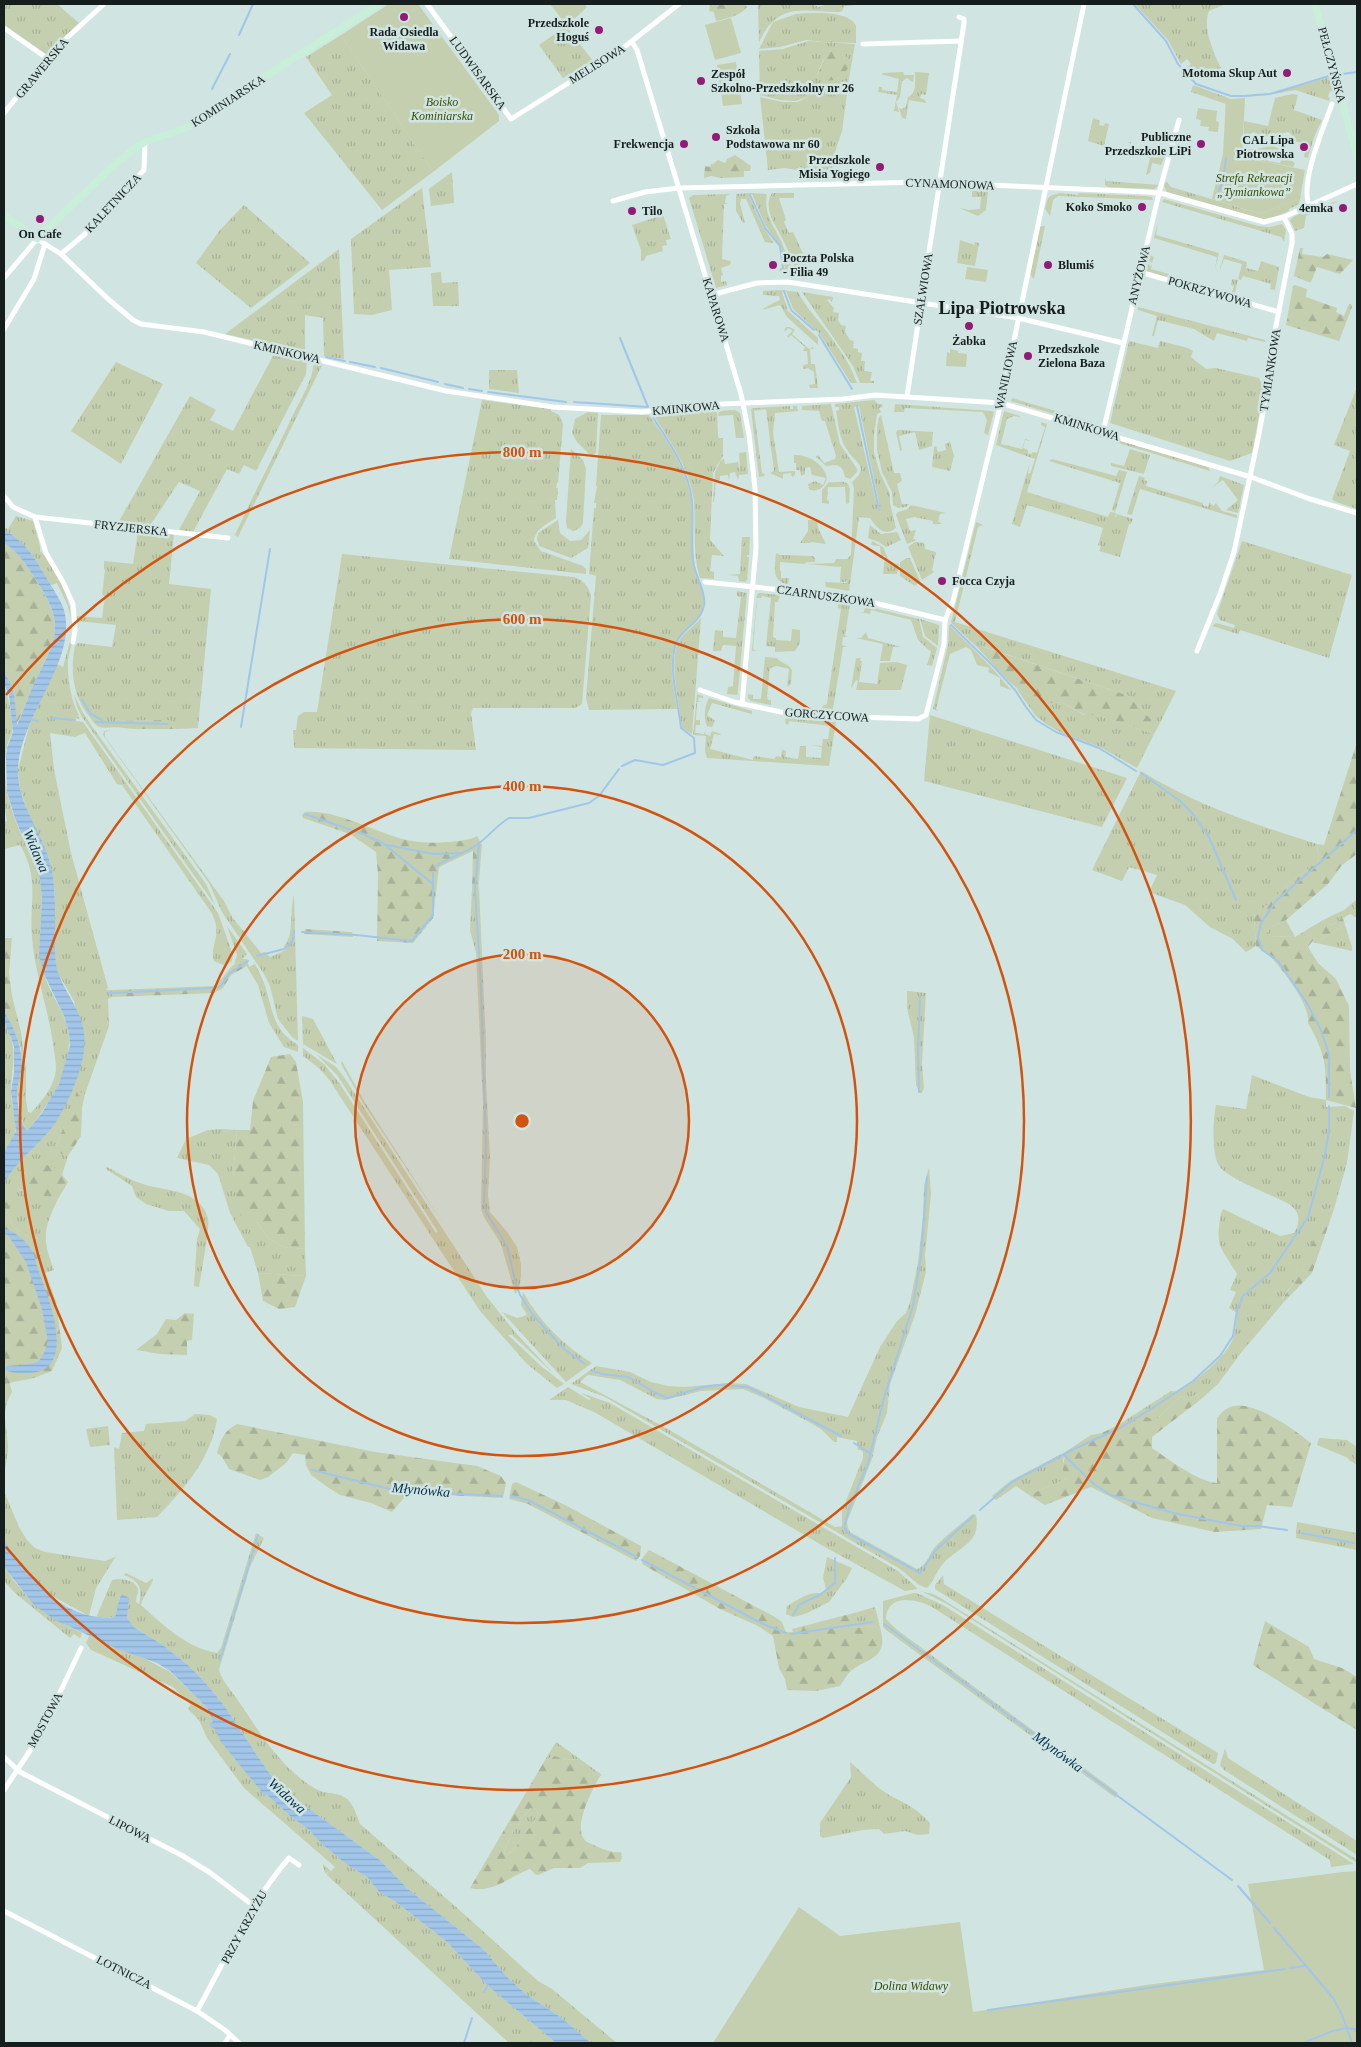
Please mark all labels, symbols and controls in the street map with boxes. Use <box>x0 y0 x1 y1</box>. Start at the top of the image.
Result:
marker: Rada Osiedla Widawa <box>398 11 410 23</box>
place label: Przedszkole Hoguś <box>528 16 590 44</box>
marker: Przedszkole Hoguś <box>593 24 605 36</box>
place label: Rada Osiedla Widawa <box>369 25 439 53</box>
street label: PEŁCZYŃSKA <box>1315 26 1349 105</box>
street label: LUDWISARSKA <box>447 34 510 113</box>
street label: GRAWERSKA <box>13 35 72 101</box>
street label: MELISOWA <box>566 41 628 87</box>
place label: Motoma Skup Aut <box>1182 66 1277 80</box>
place label: Zespół Szkolno-Przedszkolny nr 26 <box>711 67 854 95</box>
marker: Motoma Skup Aut <box>1281 67 1293 79</box>
street label: KOMINIARSKA <box>188 72 268 130</box>
marker: Zespół Szkolno-Przedszkolny nr 26 <box>695 75 707 87</box>
park label: Boisko Kominiarska <box>410 95 473 123</box>
place label: Szkoła Podstawowa nr 60 <box>726 123 820 151</box>
place label: Publiczne Przedszkole LiPi <box>1105 130 1192 158</box>
marker: Szkoła Podstawowa nr 60 <box>710 131 722 143</box>
place label: CAL Lipa Piotrowska <box>1236 133 1294 161</box>
place label: Frekwencja <box>614 137 674 151</box>
marker: Frekwencja <box>678 138 690 150</box>
marker: Publiczne Przedszkole LiPi <box>1195 138 1207 150</box>
marker: CAL Lipa Piotrowska <box>1298 141 1310 153</box>
place label: Przedszkole Misia Yogiego <box>799 153 871 181</box>
marker: Przedszkole Misia Yogiego <box>874 161 886 173</box>
street label: KALETNICZA <box>82 170 144 236</box>
park label: Strefa Rekreacji „Tymiankowa” <box>1216 171 1292 199</box>
street label: CYNAMONOWA <box>905 175 995 193</box>
place label: Koko Smoko <box>1066 200 1132 214</box>
marker: Koko Smoko <box>1136 201 1148 213</box>
place label: 4emka <box>1299 201 1333 215</box>
marker: 4emka <box>1337 202 1349 214</box>
place label: Tilo <box>642 204 662 218</box>
marker: Tilo <box>626 205 638 217</box>
marker: On Cafe <box>34 213 46 225</box>
place label: On Cafe <box>19 227 62 241</box>
street label: ANYŻOWA <box>1125 244 1153 306</box>
place label: Poczta Polska - Filia 49 <box>783 251 854 279</box>
street label: SZAŁWIOWA <box>910 252 936 326</box>
place label: Blumiś <box>1058 258 1094 272</box>
marker: Poczta Polska - Filia 49 <box>767 259 779 271</box>
marker: Blumiś <box>1042 259 1054 271</box>
street label: POKRZYWOWA <box>1166 273 1254 311</box>
street label: KAPAROWA <box>700 276 733 344</box>
district label: Lipa Piotrowska <box>938 298 1066 318</box>
marker: Żabka <box>963 320 975 332</box>
street label: TYMIANKOWA <box>1257 327 1284 413</box>
place label: Żabka <box>952 334 986 348</box>
street label: KMINKOWA <box>252 338 322 367</box>
street label: WANILIOWA <box>992 339 1020 411</box>
place label: Przedszkole Zielona Baza <box>1038 342 1105 370</box>
marker: Przedszkole Zielona Baza <box>1022 350 1034 362</box>
street label: KMINKOWA <box>652 398 721 418</box>
street label: KMINKOWA <box>1052 410 1122 444</box>
text: 800 m <box>503 444 542 460</box>
street label: FRYZJERSKA <box>93 517 169 539</box>
place label: Focca Czyja <box>952 574 1015 588</box>
marker: Focca Czyja <box>936 575 948 587</box>
street label: CZARNUSZKOWA <box>776 582 876 610</box>
text: 600 m <box>503 611 542 627</box>
street label: GORCZYCOWA <box>784 705 870 725</box>
text: 400 m <box>503 778 542 794</box>
water label: Widawa <box>20 827 52 875</box>
text: 200 m <box>503 946 542 962</box>
centre of rings <box>513 1112 531 1130</box>
water label: Młynówka <box>390 1480 451 1500</box>
street label: MOSTOWA <box>25 1690 66 1750</box>
water label: Młynówka <box>1029 1728 1086 1775</box>
water label: Widawa <box>265 1775 309 1817</box>
street label: LIPOWA <box>107 1812 154 1846</box>
street label: PRZY KRZYŻU <box>218 1888 270 1966</box>
street label: LOTNICZA <box>94 1952 154 1992</box>
park label: Dolina Widawy <box>873 1979 949 1993</box>

